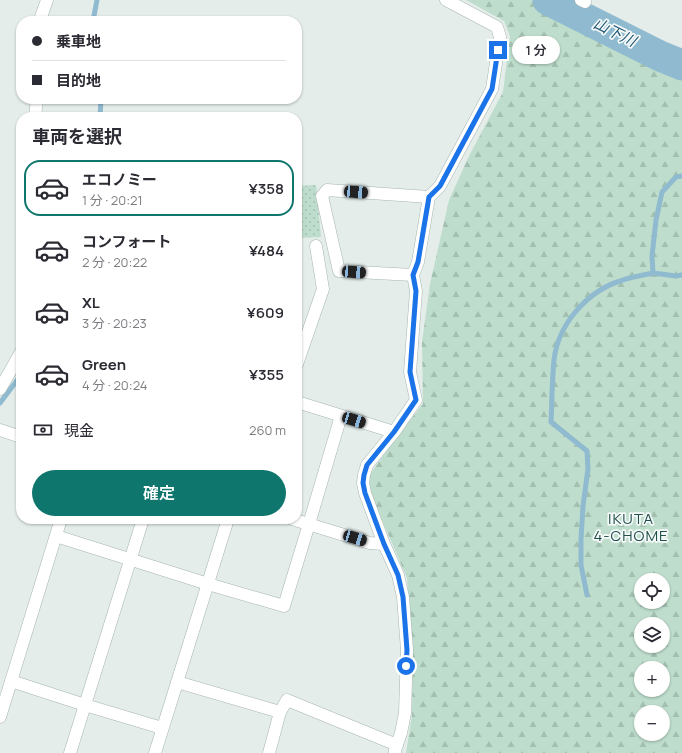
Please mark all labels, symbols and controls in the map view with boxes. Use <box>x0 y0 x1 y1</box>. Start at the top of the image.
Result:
water label: 山下川 <box>590 13 642 52</box>
text: 乗車地 <box>56 31 101 52</box>
callout: 1 分 <box>512 36 560 64</box>
route end <box>489 41 507 59</box>
text: 1 分 <box>525 41 547 59</box>
text: 目的地 <box>56 70 101 91</box>
text: 車両を選択 <box>32 124 122 148</box>
text: エコノミー <box>82 169 157 190</box>
icon: car <box>34 170 70 206</box>
text: ¥358 <box>249 178 284 199</box>
car <box>344 185 368 199</box>
text: 1 分 · 20:21 <box>82 191 143 209</box>
text: コンフォート <box>82 231 172 252</box>
icon: car <box>34 232 70 268</box>
text: ¥484 <box>249 240 284 261</box>
text: 2 分 · 20:22 <box>82 253 147 271</box>
car <box>342 265 366 279</box>
text: XL <box>82 292 100 313</box>
icon: car <box>34 294 70 330</box>
text: ¥609 <box>247 302 284 323</box>
text: 3 分 · 20:23 <box>82 314 147 332</box>
text: Green <box>82 354 126 375</box>
icon: car <box>34 356 70 392</box>
text: ¥355 <box>249 364 284 385</box>
text: 4 分 · 20:24 <box>82 376 147 394</box>
car <box>341 411 367 429</box>
icon: cash <box>32 419 54 441</box>
text: 現金 <box>64 420 94 441</box>
text: 260 m <box>249 421 286 439</box>
button: 確定 <box>32 470 286 516</box>
district label: IKUTA 4-CHOME <box>593 508 669 546</box>
car <box>342 529 368 547</box>
map controls <box>634 573 670 741</box>
button: locate <box>634 573 670 609</box>
button: layers <box>634 617 670 653</box>
route start <box>397 657 415 675</box>
button: + <box>634 661 670 697</box>
button: − <box>634 705 670 741</box>

